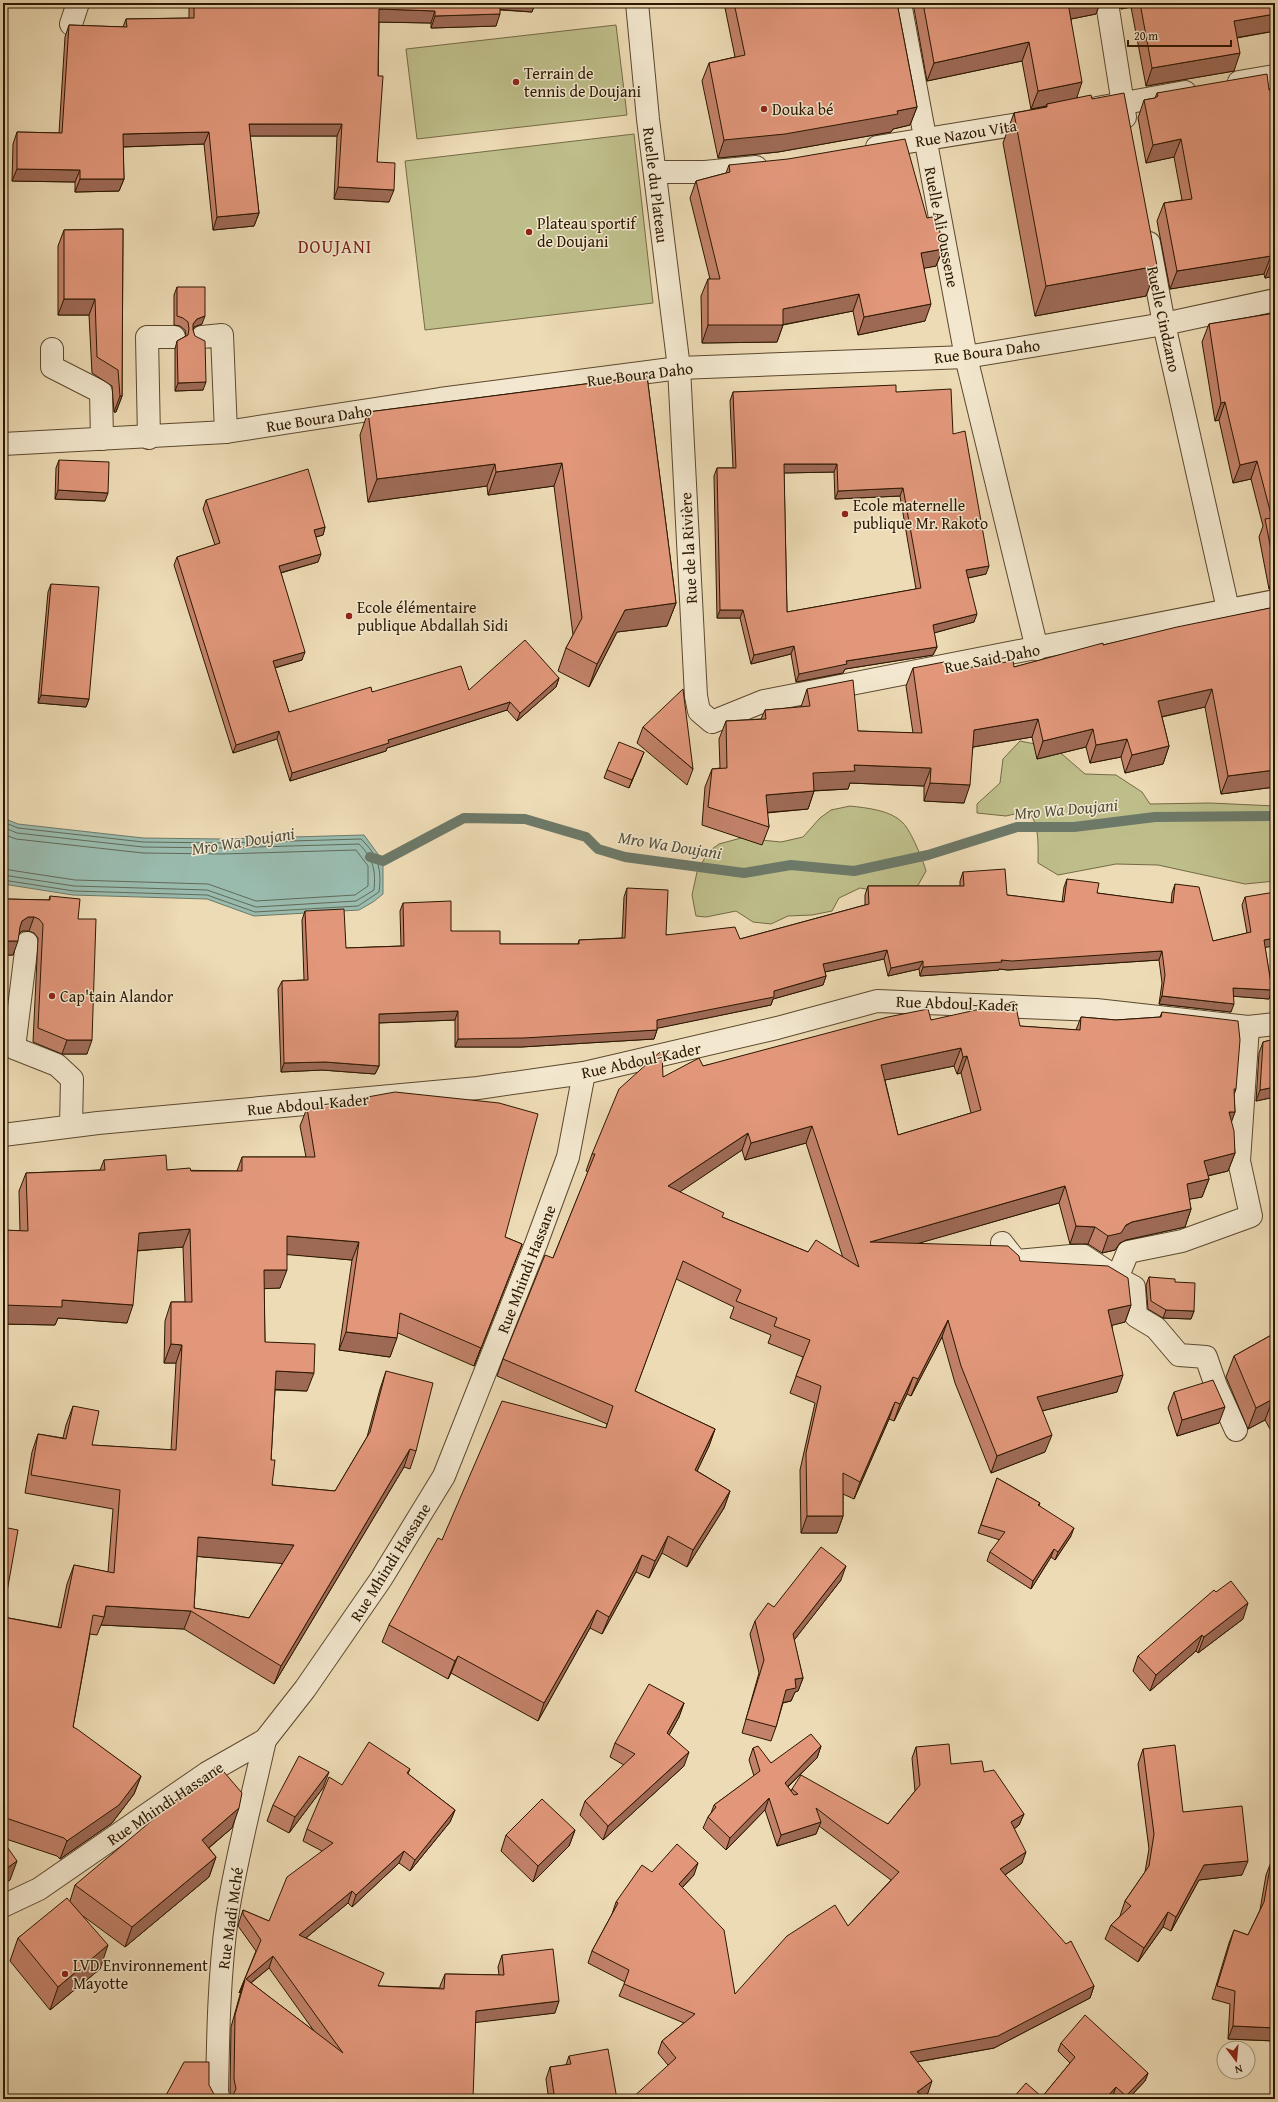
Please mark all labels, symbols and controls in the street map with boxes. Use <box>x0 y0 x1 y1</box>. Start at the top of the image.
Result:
scale bar <box>1128 22 1231 48</box>
text: 20 m <box>1134 27 1158 44</box>
place label: Terrain de tennis de Doujani <box>524 61 641 103</box>
marker: Terrain de tennis de Doujani <box>511 77 521 87</box>
place label: Douka bé <box>772 97 834 121</box>
marker: Douka bé <box>759 104 769 114</box>
street label: Rue Nazou Vita <box>914 113 1019 153</box>
street label: Ruelle du Plateau <box>637 126 675 244</box>
street label: Ruelle Ali Oussene <box>919 164 965 290</box>
place label: Plateau sportif de Doujani <box>537 211 637 253</box>
marker: Plateau sportif de Doujani <box>524 227 534 237</box>
district label: DOUJANI <box>298 233 372 260</box>
street label: Ruelle Cindzano <box>1141 264 1187 374</box>
street label: Rue Boura Daho <box>933 333 1041 369</box>
street label: Rue Boura Daho <box>586 356 694 392</box>
street label: Rue Boura Daho <box>264 398 374 438</box>
street label: Rue de la Rivière <box>673 492 703 604</box>
place label: Ecole maternelle publique Mr. Rakoto <box>853 493 988 535</box>
marker: Ecole maternelle publique Mr. Rakoto <box>840 509 850 519</box>
place label: Ecole élémentaire publique Abdallah Sidi <box>357 595 509 637</box>
marker: Ecole élémentaire publique Abdallah Sidi <box>344 611 354 621</box>
street label: Rue Said-Daho <box>942 637 1042 679</box>
water label: Mro Wa Doujani <box>1013 791 1120 825</box>
water label: Mro Wa Doujani <box>189 820 297 861</box>
water label: Mro Wa Doujani <box>617 824 724 865</box>
place label: Cap'tain Alandor <box>60 984 174 1008</box>
street label: Rue Abdoul-Kader <box>896 989 1019 1017</box>
marker: Cap'tain Alandor <box>47 991 57 1001</box>
street label: Rue Abdoul-Kader <box>579 1036 704 1084</box>
street label: Rue Abdoul-Kader <box>246 1087 370 1121</box>
street label: Rue Mhindi Hassane <box>490 1201 562 1337</box>
street label: Rue Mhindi Hassane <box>344 1498 436 1626</box>
street label: Rue Mhindi Hassane <box>102 1755 228 1851</box>
street label: Rue Madi Mché <box>211 1866 249 1970</box>
place label: LVD Environnement Mayotte <box>73 1953 208 1995</box>
marker: LVD Environnement Mayotte <box>60 1969 70 1979</box>
north arrow <box>1216 2040 1256 2080</box>
text: N <box>1232 2061 1244 2078</box>

